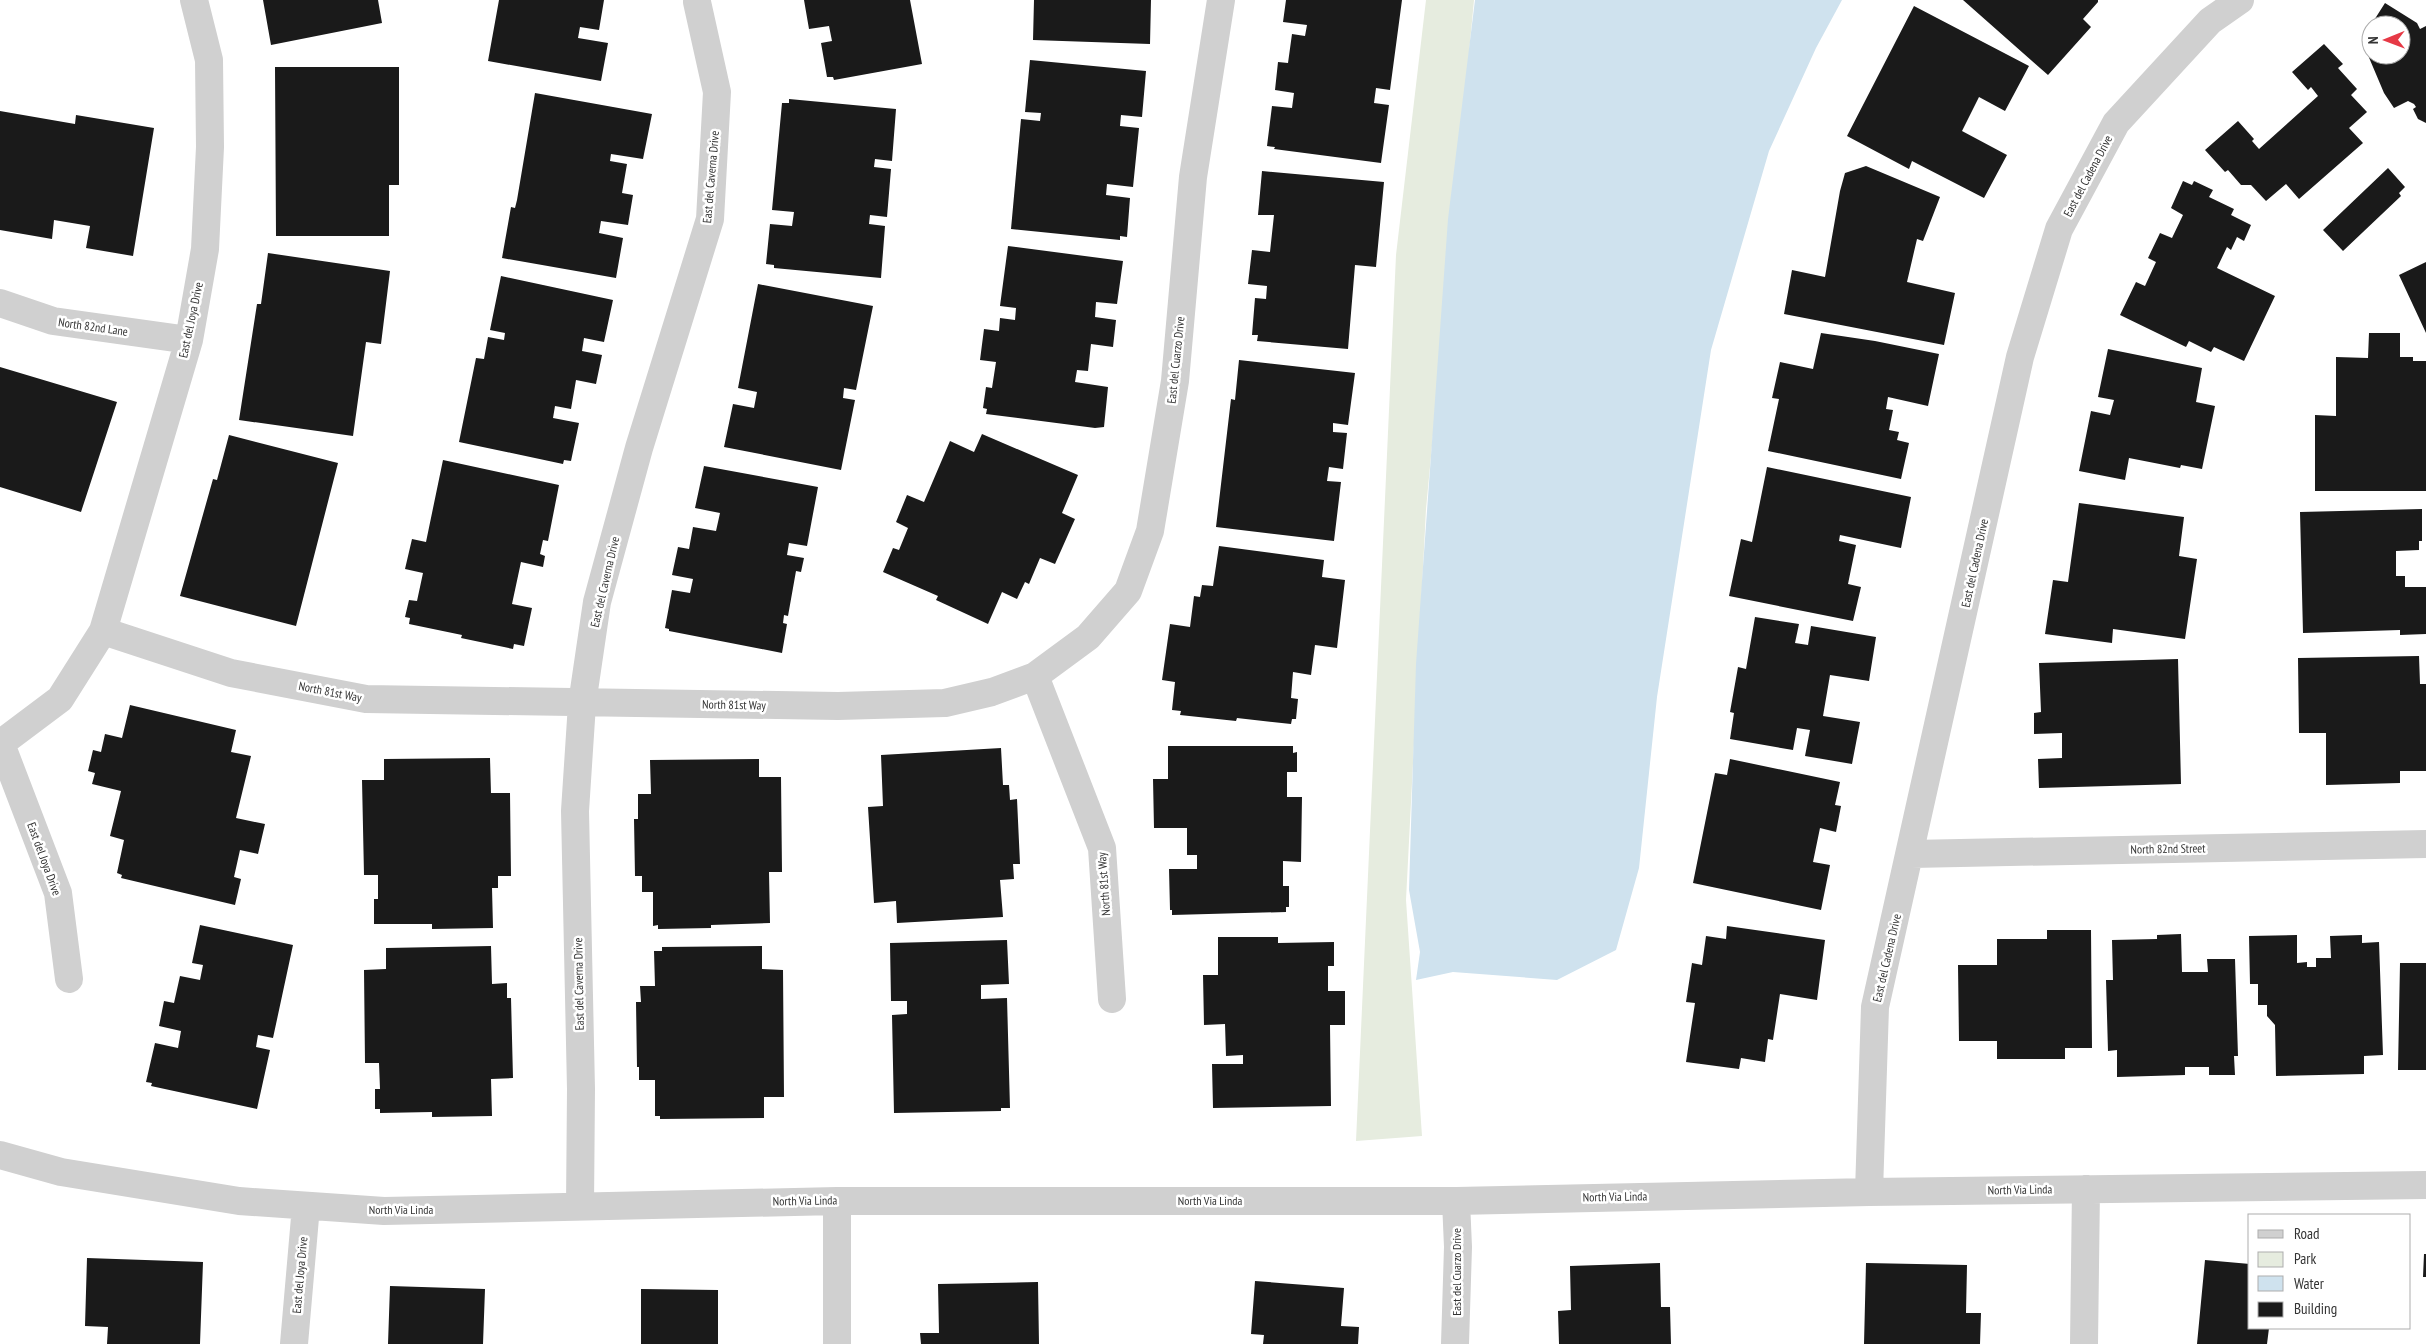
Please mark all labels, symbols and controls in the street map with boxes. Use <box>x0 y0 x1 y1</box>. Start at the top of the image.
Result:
north arrow <box>2361 15 2411 65</box>
text: N <box>2364 36 2382 44</box>
street label: East del Caverna Drive <box>699 130 722 224</box>
street label: East del Cadena Drive <box>2060 132 2115 219</box>
street label: East del Joya Drive <box>175 281 206 359</box>
street label: North 82nd Lane <box>57 314 129 339</box>
street label: East del Cuarzo Drive <box>1163 316 1188 404</box>
street label: East del Cadena Drive <box>1958 517 1991 609</box>
street label: East del Caverna Drive <box>587 535 622 629</box>
street label: North 81st Way <box>297 678 363 705</box>
street label: North 81st Way <box>702 696 767 713</box>
street label: East del Joya Drive <box>24 820 65 898</box>
street label: North 82nd Street <box>2130 840 2206 857</box>
street label: North 81st Way <box>1094 851 1113 916</box>
street label: East del Cadena Drive <box>1869 912 1904 1003</box>
street label: East del Caverna Drive <box>570 937 587 1031</box>
street label: North Via Linda <box>1988 1181 2053 1198</box>
street label: North Via Linda <box>1583 1188 1648 1205</box>
street label: North Via Linda <box>773 1192 838 1209</box>
street label: North Via Linda <box>1178 1193 1242 1208</box>
street label: North Via Linda <box>369 1202 433 1217</box>
legend <box>2248 1214 2411 1329</box>
text: Road <box>2294 1224 2320 1243</box>
street label: East del Cuarzo Drive <box>1449 1228 1464 1316</box>
street label: East del Joya Drive <box>289 1236 310 1314</box>
text: Park <box>2294 1249 2316 1268</box>
text: Water <box>2294 1274 2325 1293</box>
text: Building <box>2294 1299 2337 1318</box>

